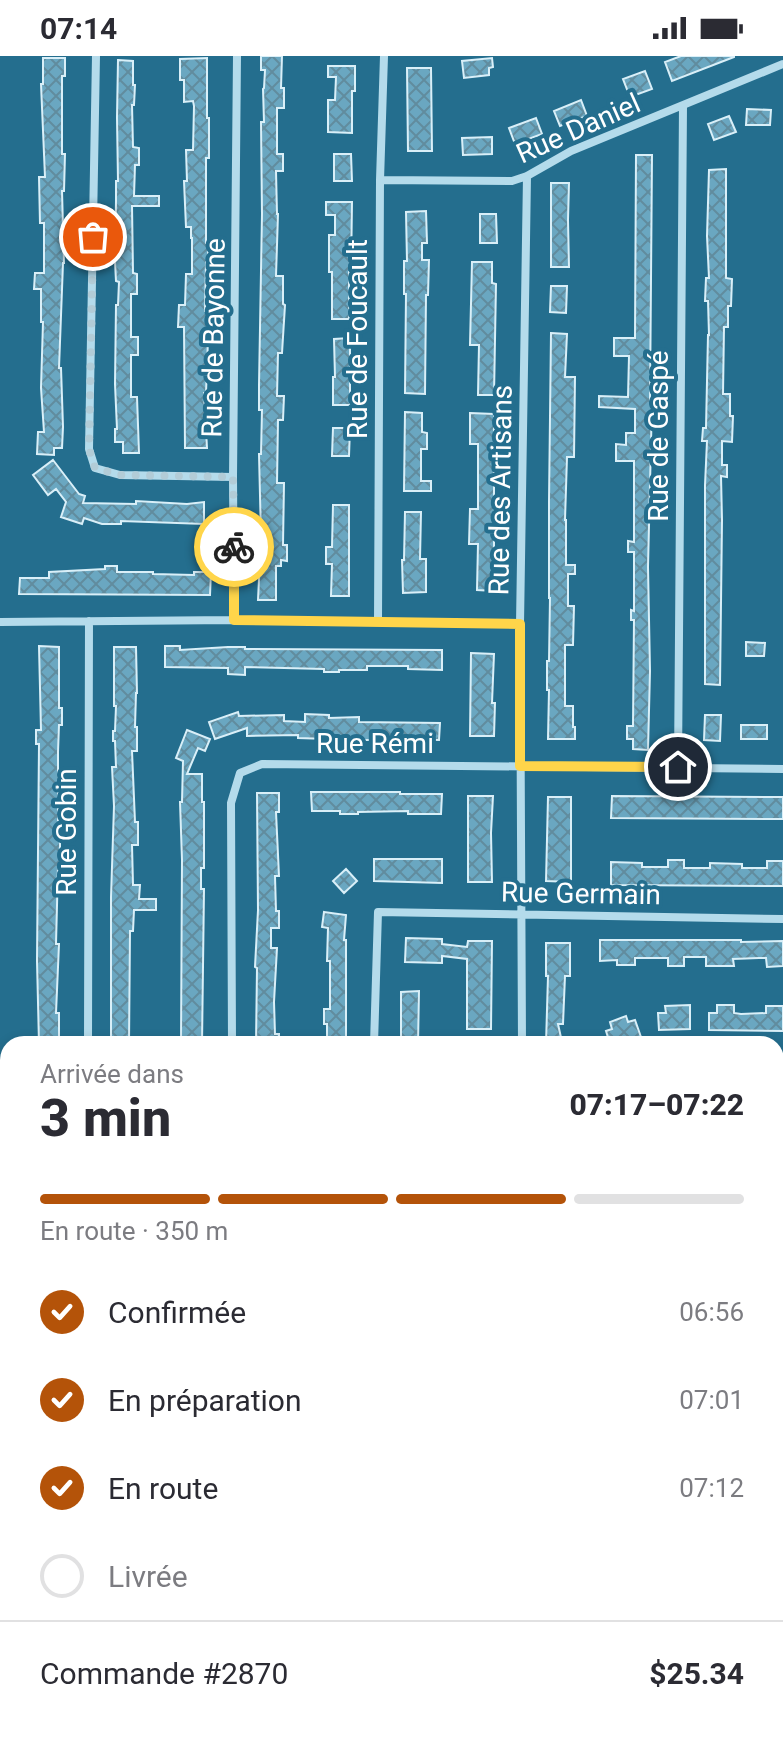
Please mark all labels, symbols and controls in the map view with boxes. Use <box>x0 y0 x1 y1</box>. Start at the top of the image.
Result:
text: 07:14 <box>40 11 117 46</box>
street label: Rue Daniel <box>511 87 645 170</box>
pin <box>59 203 127 271</box>
icon: bag <box>71 215 115 259</box>
street label: Rue de Bayonne <box>195 238 232 438</box>
street label: Rue de Foucault <box>341 239 374 439</box>
street label: Rue de Gaspé <box>642 350 675 522</box>
street label: Rue des Artisans <box>482 384 519 596</box>
courier <box>194 507 274 587</box>
icon: bike <box>212 525 256 569</box>
street label: Rue Rémi <box>316 727 434 760</box>
pin <box>644 733 712 801</box>
icon: home <box>656 745 700 789</box>
street label: Rue Gobin <box>50 768 83 896</box>
street label: Rue Germain <box>501 876 661 911</box>
text: Arrivée dans <box>40 1059 184 1089</box>
text: 07:17–07:22 <box>569 1087 744 1122</box>
text: 3 min <box>40 1088 171 1149</box>
text: En route · 350 m <box>40 1216 228 1246</box>
icon: check <box>40 1290 84 1334</box>
text: Confirmée <box>108 1295 246 1330</box>
text: 06:56 <box>679 1297 744 1327</box>
icon: check <box>40 1378 84 1422</box>
text: En préparation <box>108 1383 302 1418</box>
text: 07:01 <box>679 1385 744 1415</box>
icon: check <box>40 1466 84 1510</box>
text: En route <box>108 1471 218 1506</box>
text: 07:12 <box>679 1473 744 1503</box>
text: Livrée <box>108 1559 188 1594</box>
text: Commande #2870 <box>40 1656 288 1691</box>
text: $25.34 <box>649 1656 744 1691</box>

